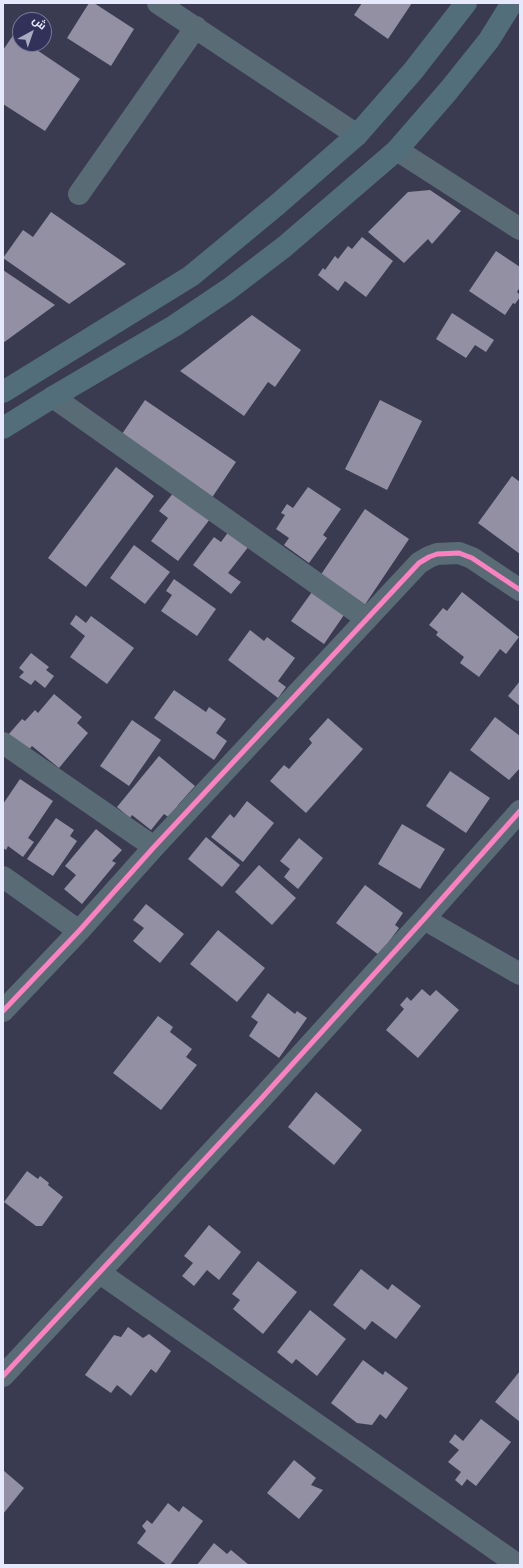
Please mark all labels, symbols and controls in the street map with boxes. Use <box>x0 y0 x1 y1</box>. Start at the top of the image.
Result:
north arrow <box>12 12 52 52</box>
text: ش <box>30 14 49 33</box>

